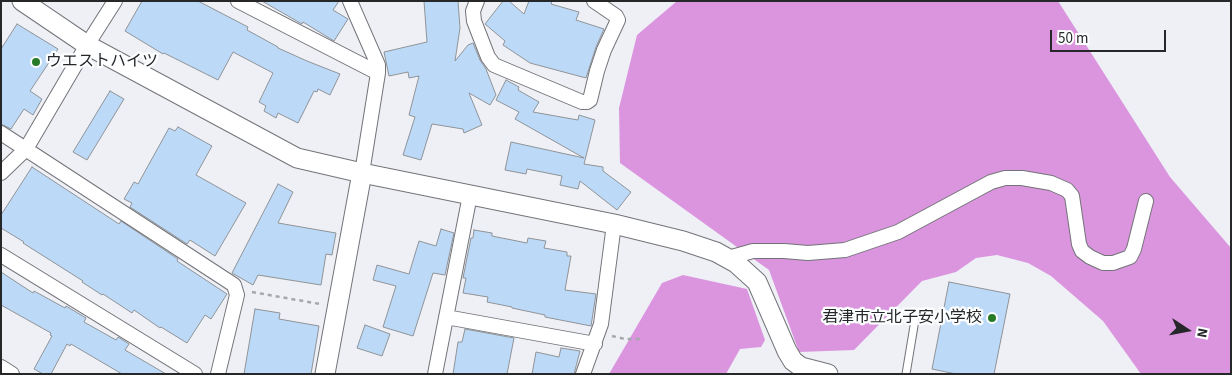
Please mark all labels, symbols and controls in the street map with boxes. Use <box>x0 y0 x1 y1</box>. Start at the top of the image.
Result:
scale bar <box>1052 20 1168 52</box>
text: 50 m <box>1058 28 1088 49</box>
place label: ウエストハイツ <box>46 52 158 72</box>
marker: ウエストハイツ <box>30 56 42 68</box>
north arrow <box>1162 305 1212 355</box>
place label: 君津市立北子安小学校 <box>822 308 982 328</box>
marker: 君津市立北子安小学校 <box>986 312 998 324</box>
text: N <box>1191 326 1212 339</box>

